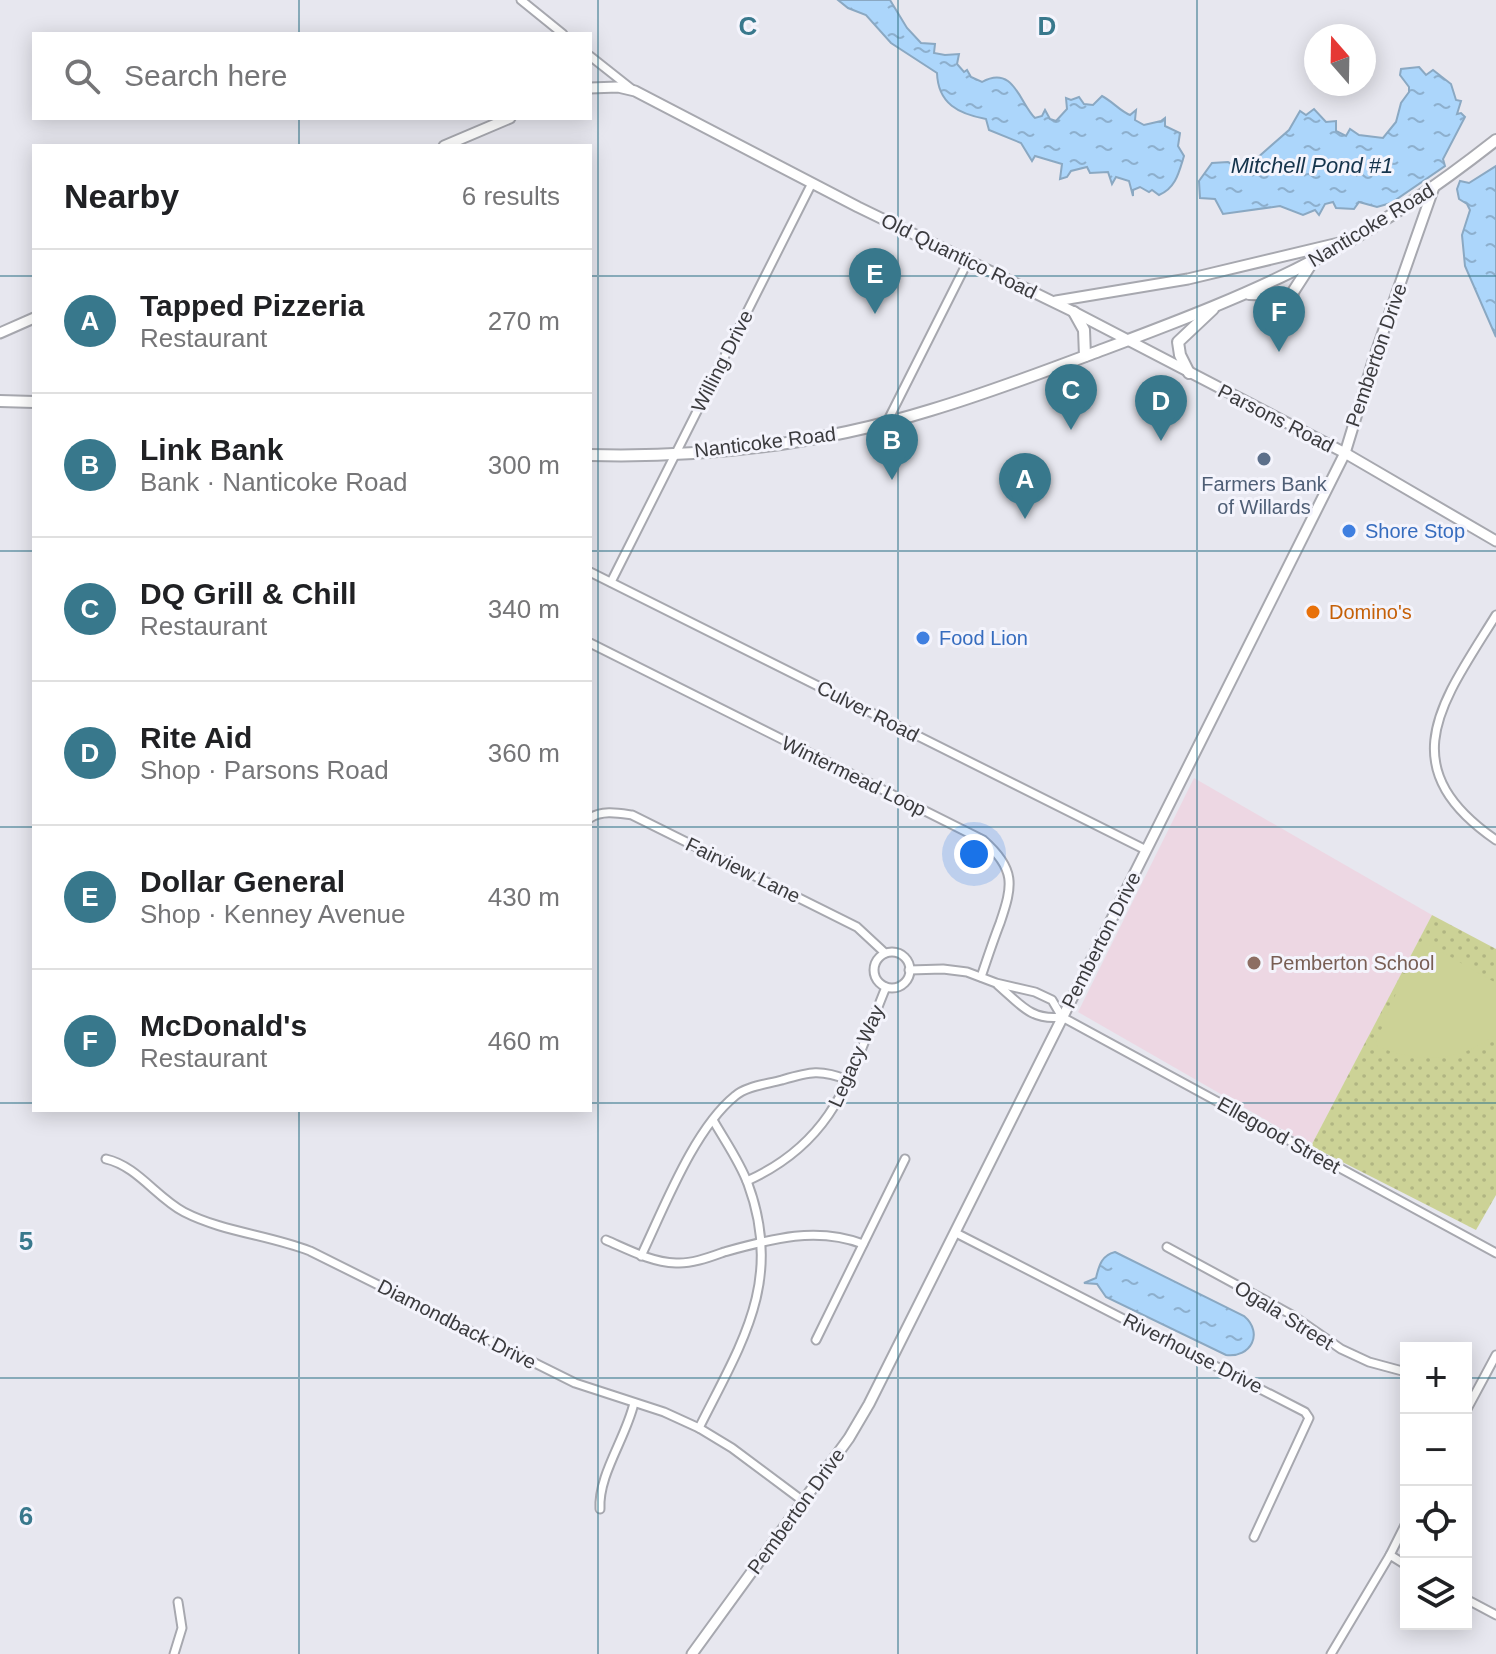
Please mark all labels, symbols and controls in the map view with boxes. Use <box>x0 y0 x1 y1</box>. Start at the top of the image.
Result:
text: C <box>739 11 758 41</box>
text: D <box>1038 11 1056 41</box>
north arrow <box>1304 24 1376 96</box>
search box <box>32 32 592 120</box>
icon: search <box>60 54 104 98</box>
text: Search here <box>124 59 287 92</box>
water label: Mitchell Pond #1 <box>1231 153 1393 178</box>
text: Nearby <box>64 177 179 215</box>
street label: Nanticoke Road <box>1304 179 1438 271</box>
text: 6 results <box>462 181 560 211</box>
street label: Old Quantico Road <box>878 209 1040 303</box>
pin: E <box>849 248 901 314</box>
street label: Pemberton Drive <box>1341 280 1411 430</box>
pin: F <box>1253 286 1305 352</box>
text: Tapped Pizzeria <box>140 289 365 322</box>
text: A <box>81 306 99 336</box>
text: 270 m <box>488 306 560 336</box>
street label: Willing Drive <box>687 306 757 416</box>
text: Restaurant <box>140 323 267 353</box>
pin: C <box>1045 364 1097 430</box>
pin: D <box>1135 375 1187 441</box>
street label: Parsons Road <box>1215 379 1337 457</box>
pin: B <box>866 414 918 480</box>
street label: Nanticoke Road <box>693 422 837 462</box>
text: Link Bank <box>140 433 283 466</box>
text: B <box>81 450 99 480</box>
text: 300 m <box>488 450 560 480</box>
marker: Farmers Bank of Willards <box>1255 450 1273 468</box>
pin: A <box>999 453 1051 519</box>
text: Bank · Nanticoke Road <box>140 467 407 497</box>
place label: Farmers Bank of Willards <box>1201 473 1328 518</box>
place label: Shore Stop <box>1365 520 1465 542</box>
marker: Shore Stop <box>1340 522 1358 540</box>
text: DQ Grill & Chill <box>140 577 357 610</box>
text: C <box>81 594 99 624</box>
text: 340 m <box>488 594 560 624</box>
place label: Domino's <box>1329 601 1412 623</box>
marker: Domino's <box>1304 603 1322 621</box>
text: Restaurant <box>140 611 267 641</box>
place label: Food Lion <box>939 627 1028 649</box>
marker: Food Lion <box>914 629 932 647</box>
street label: Culver Road <box>813 676 923 746</box>
text: Rite Aid <box>140 721 252 754</box>
street label: Wintermead Loop <box>778 732 930 820</box>
text: D <box>81 738 99 768</box>
text: 360 m <box>488 738 560 768</box>
text: Shop · Parsons Road <box>140 755 389 785</box>
street label: Fairview Lane <box>682 833 804 907</box>
your location <box>954 834 994 874</box>
text: Dollar General <box>140 865 345 898</box>
street label: Pemberton Drive <box>1057 868 1145 1012</box>
text: E <box>81 882 99 912</box>
text: 430 m <box>488 882 560 912</box>
text: Shop · Kenney Avenue <box>140 899 406 929</box>
place label: Pemberton School <box>1270 952 1435 974</box>
marker: Pemberton School <box>1245 954 1263 972</box>
street label: Legacy Way <box>824 1002 888 1110</box>
text: McDonald's <box>140 1009 307 1042</box>
text: F <box>82 1026 98 1056</box>
text: 460 m <box>488 1026 560 1056</box>
text: Restaurant <box>140 1043 267 1073</box>
street label: Ellegood Street <box>1214 1092 1345 1178</box>
text: 5 <box>19 1226 33 1256</box>
street label: Diamondback Drive <box>374 1275 540 1373</box>
street label: Ogala Street <box>1231 1276 1338 1354</box>
street label: Riverhouse Drive <box>1120 1308 1266 1398</box>
map controls <box>1400 1342 1472 1630</box>
button: + <box>1400 1342 1472 1414</box>
button: − <box>1400 1414 1472 1486</box>
street label: Pemberton Drive <box>743 1444 849 1578</box>
button: locate <box>1400 1486 1472 1558</box>
text: 6 <box>19 1501 33 1531</box>
button: layers <box>1400 1558 1472 1630</box>

